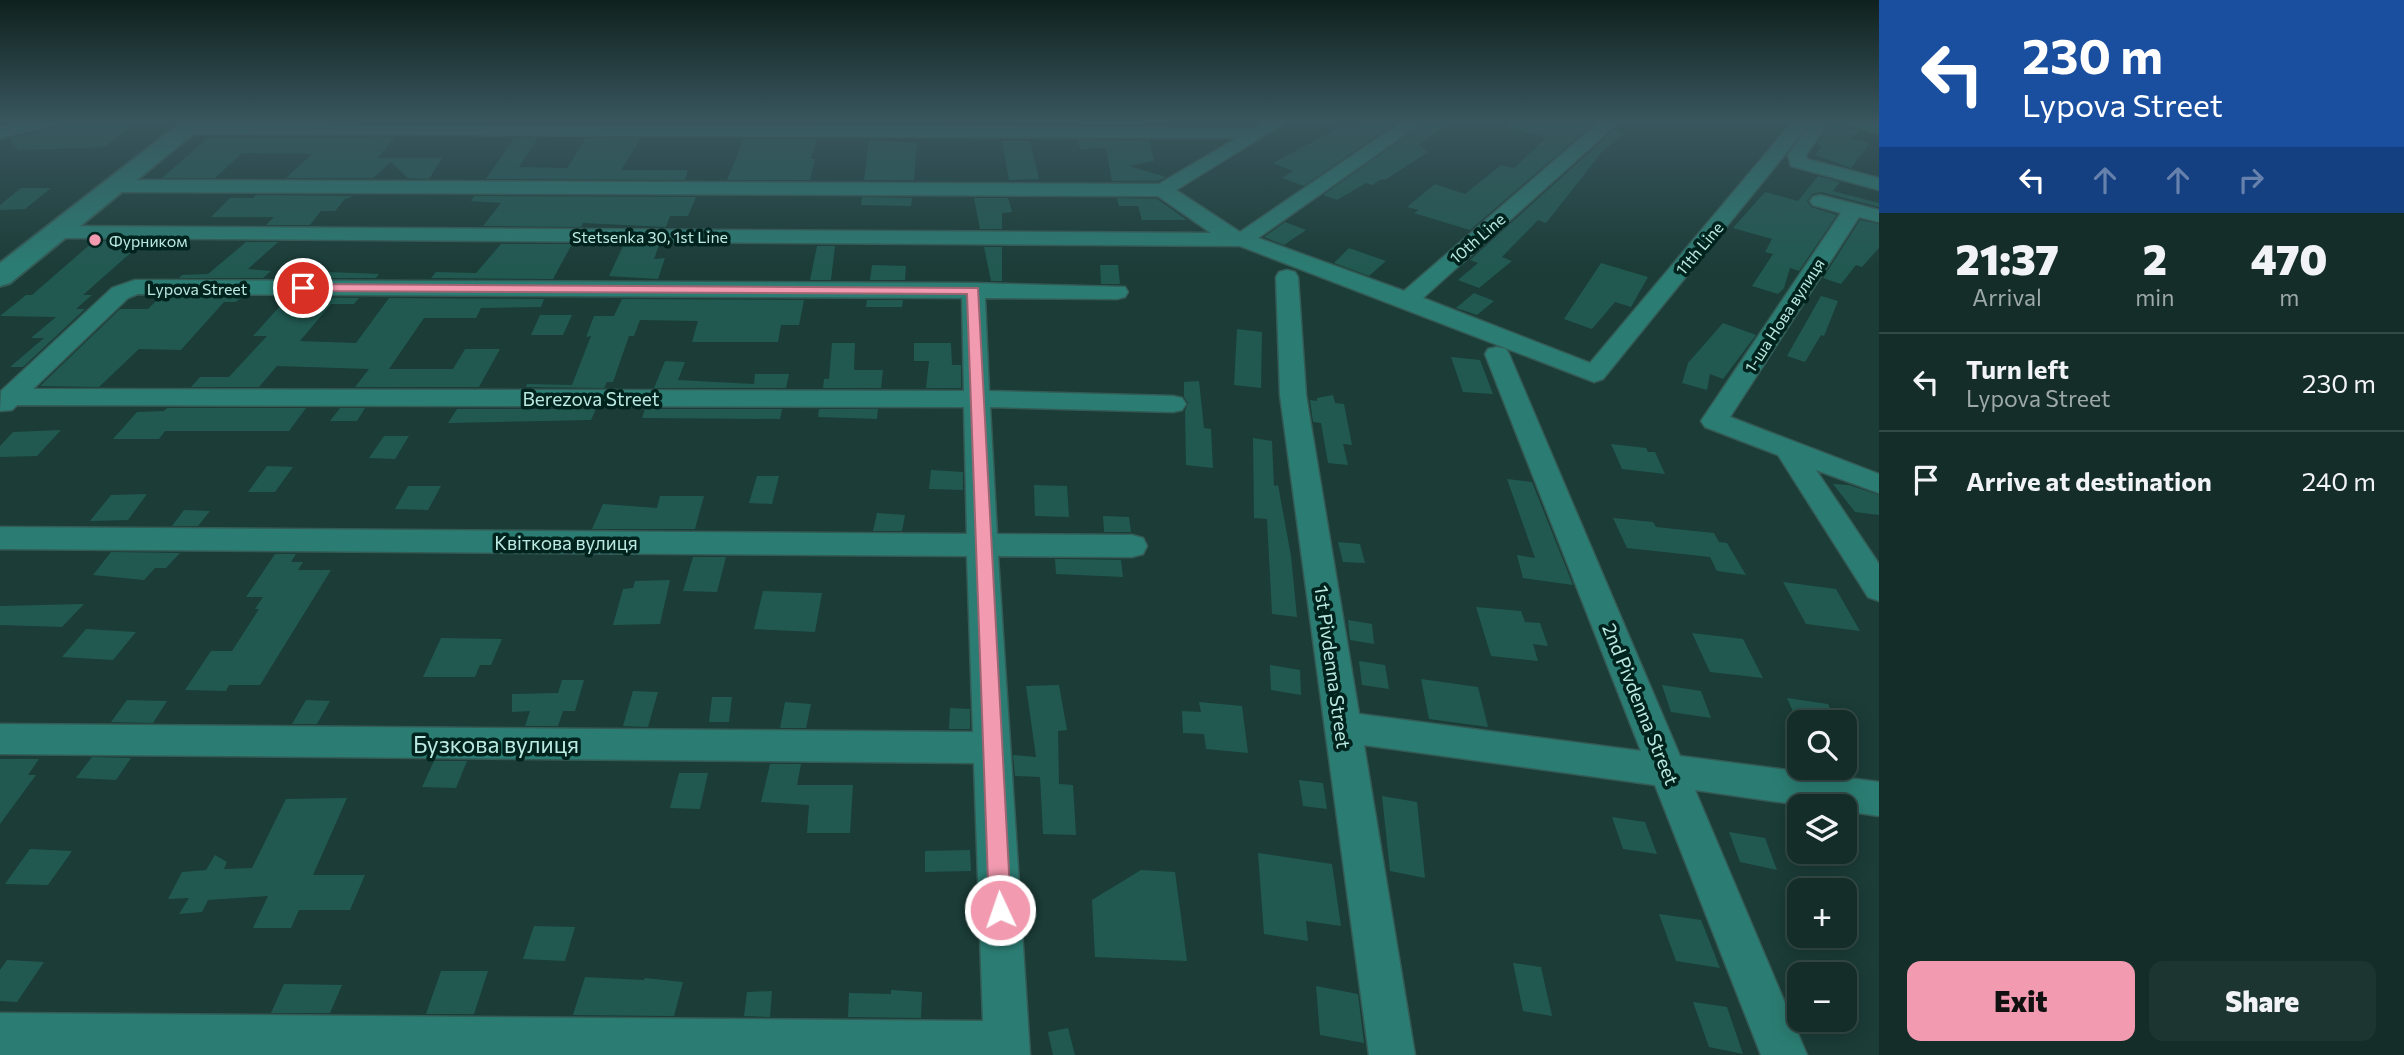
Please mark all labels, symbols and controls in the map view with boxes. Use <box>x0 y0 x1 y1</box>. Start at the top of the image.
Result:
text: 230 m <box>2022 24 2163 84</box>
icon: left <box>1907 28 1998 119</box>
text: Lypova Street <box>2022 84 2223 124</box>
icon: left <box>2013 161 2051 199</box>
icon: ahead <box>2086 161 2124 199</box>
icon: ahead <box>2159 161 2197 199</box>
icon: right <box>2232 161 2270 199</box>
street label: 10th Line <box>1446 209 1508 267</box>
street label: 11th Line <box>1671 218 1727 278</box>
street label: Stetsenka 30, 1st Line <box>572 227 728 246</box>
place label: Фурником <box>109 231 188 250</box>
marker: Фурником <box>87 232 103 248</box>
text: 21:37 <box>1955 232 2059 284</box>
text: 2 <box>2143 232 2167 284</box>
text: 470 <box>2251 232 2328 284</box>
street label: 1-ша Нова вулиця <box>1740 254 1828 376</box>
pin <box>273 258 333 318</box>
icon: arrive <box>284 269 322 307</box>
street label: Lypova Street <box>147 279 248 298</box>
text: Arrival <box>1972 283 2042 311</box>
text: min <box>2135 283 2174 311</box>
text: m <box>2279 283 2299 311</box>
text: Turn left <box>1966 353 2069 384</box>
icon: left <box>1907 363 1945 401</box>
text: 230 m <box>2302 367 2376 398</box>
text: Lypova Street <box>1966 384 2110 412</box>
street label: Berezova Street <box>523 387 660 410</box>
icon: arrive <box>1907 461 1945 499</box>
text: Arrive at destination <box>1966 465 2212 496</box>
text: 240 m <box>2302 465 2376 496</box>
street label: Квіткова вулиця <box>494 531 638 554</box>
street label: 1st Pivdenna Street <box>1310 584 1356 750</box>
street label: 2nd Pivdenna Street <box>1598 620 1684 788</box>
map controls <box>1787 710 1857 1032</box>
button: search <box>1787 710 1857 780</box>
street label: Бузкова вулиця <box>413 730 579 758</box>
button: layers <box>1787 794 1857 864</box>
position arrow <box>963 873 1037 947</box>
button: + <box>1787 878 1857 948</box>
button: Exit <box>1907 961 2135 1041</box>
button: Share <box>2149 961 2376 1041</box>
button: − <box>1787 962 1857 1032</box>

